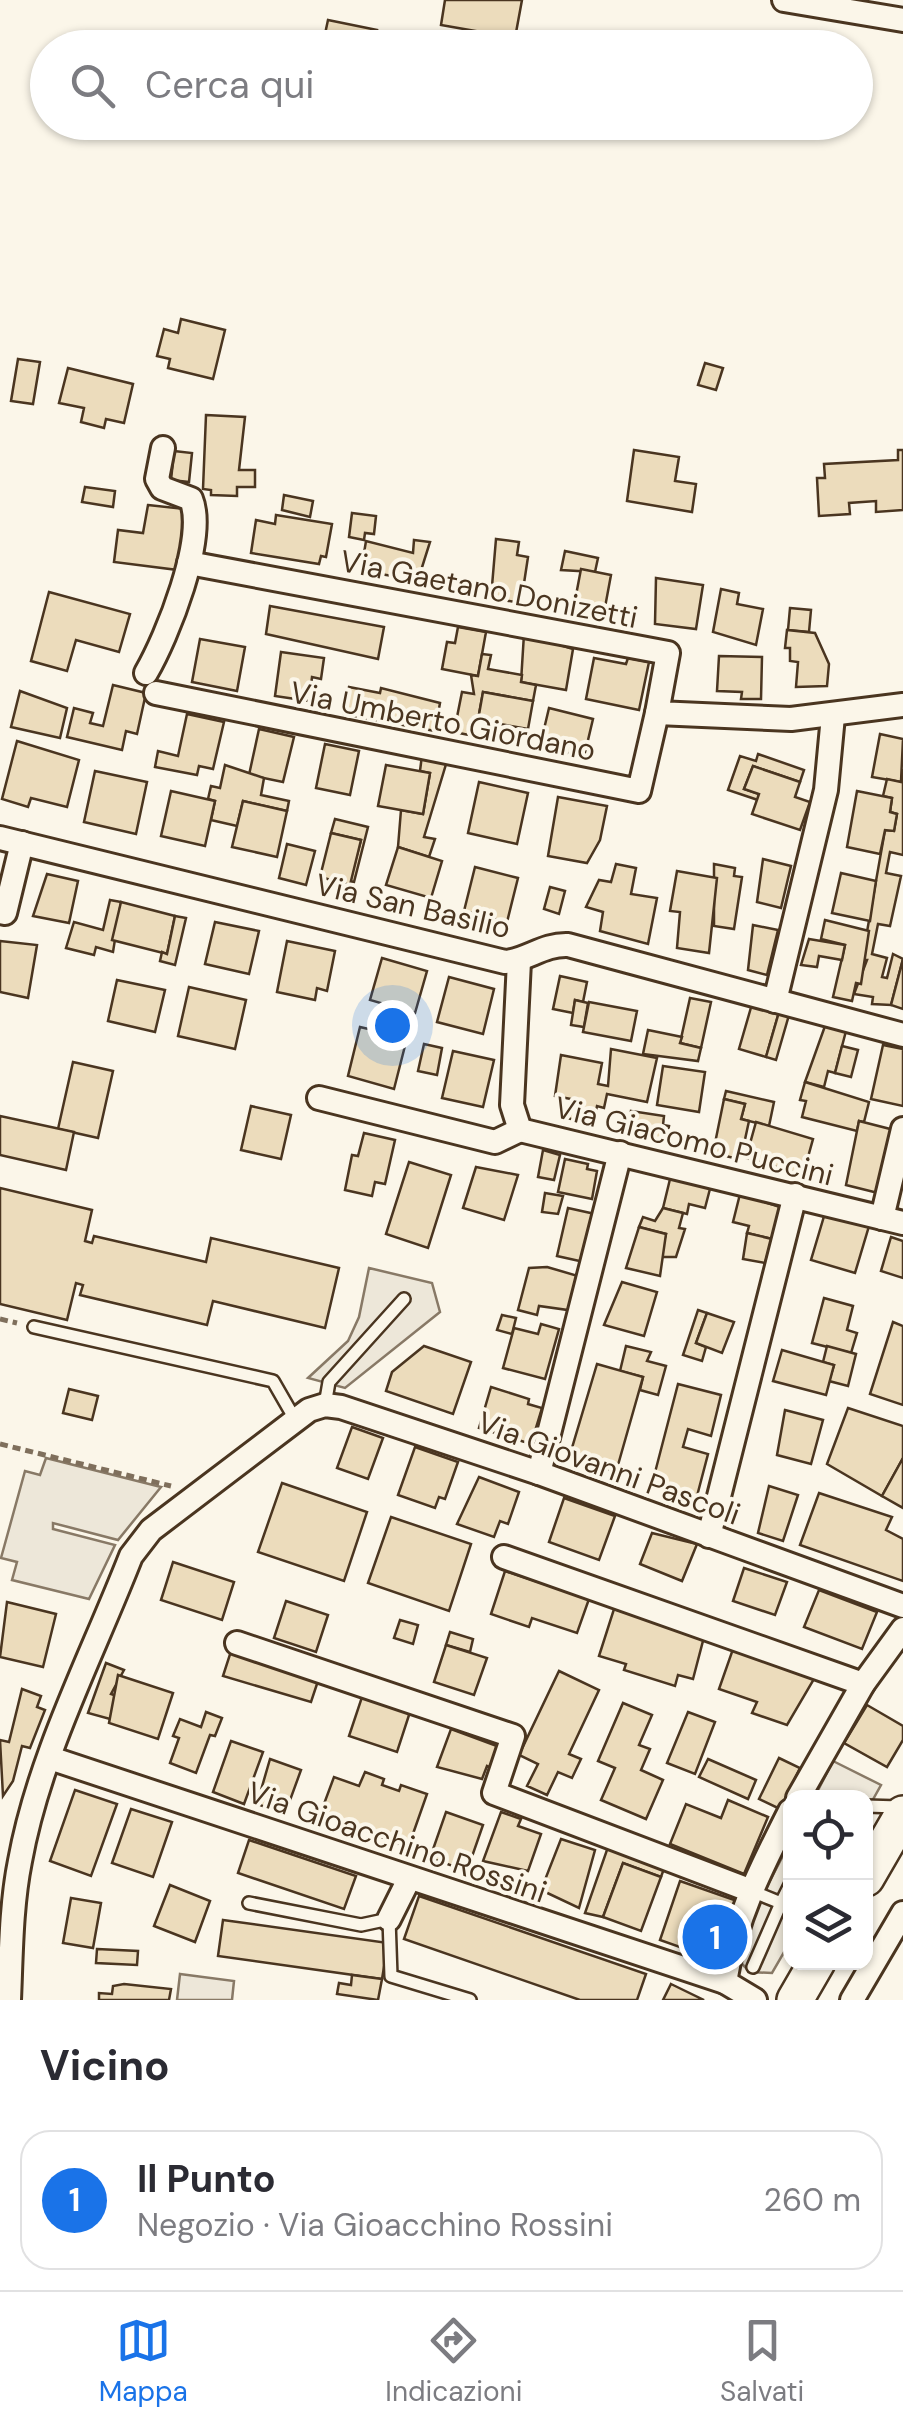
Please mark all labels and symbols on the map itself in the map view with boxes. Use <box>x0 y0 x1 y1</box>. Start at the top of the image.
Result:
street label: Via Gaetano Donizetti <box>337 541 641 637</box>
street label: Via Umberto Giordano <box>287 672 599 770</box>
street label: Via San Basilio <box>312 865 514 947</box>
your location <box>367 1000 418 1051</box>
street label: Via Giacomo Puccini <box>551 1088 837 1194</box>
street label: Via Giovanni Pascoli <box>472 1402 746 1534</box>
street label: Via Gioacchino Rossini <box>242 1772 552 1912</box>
pin: 1 <box>682 1900 748 1974</box>

